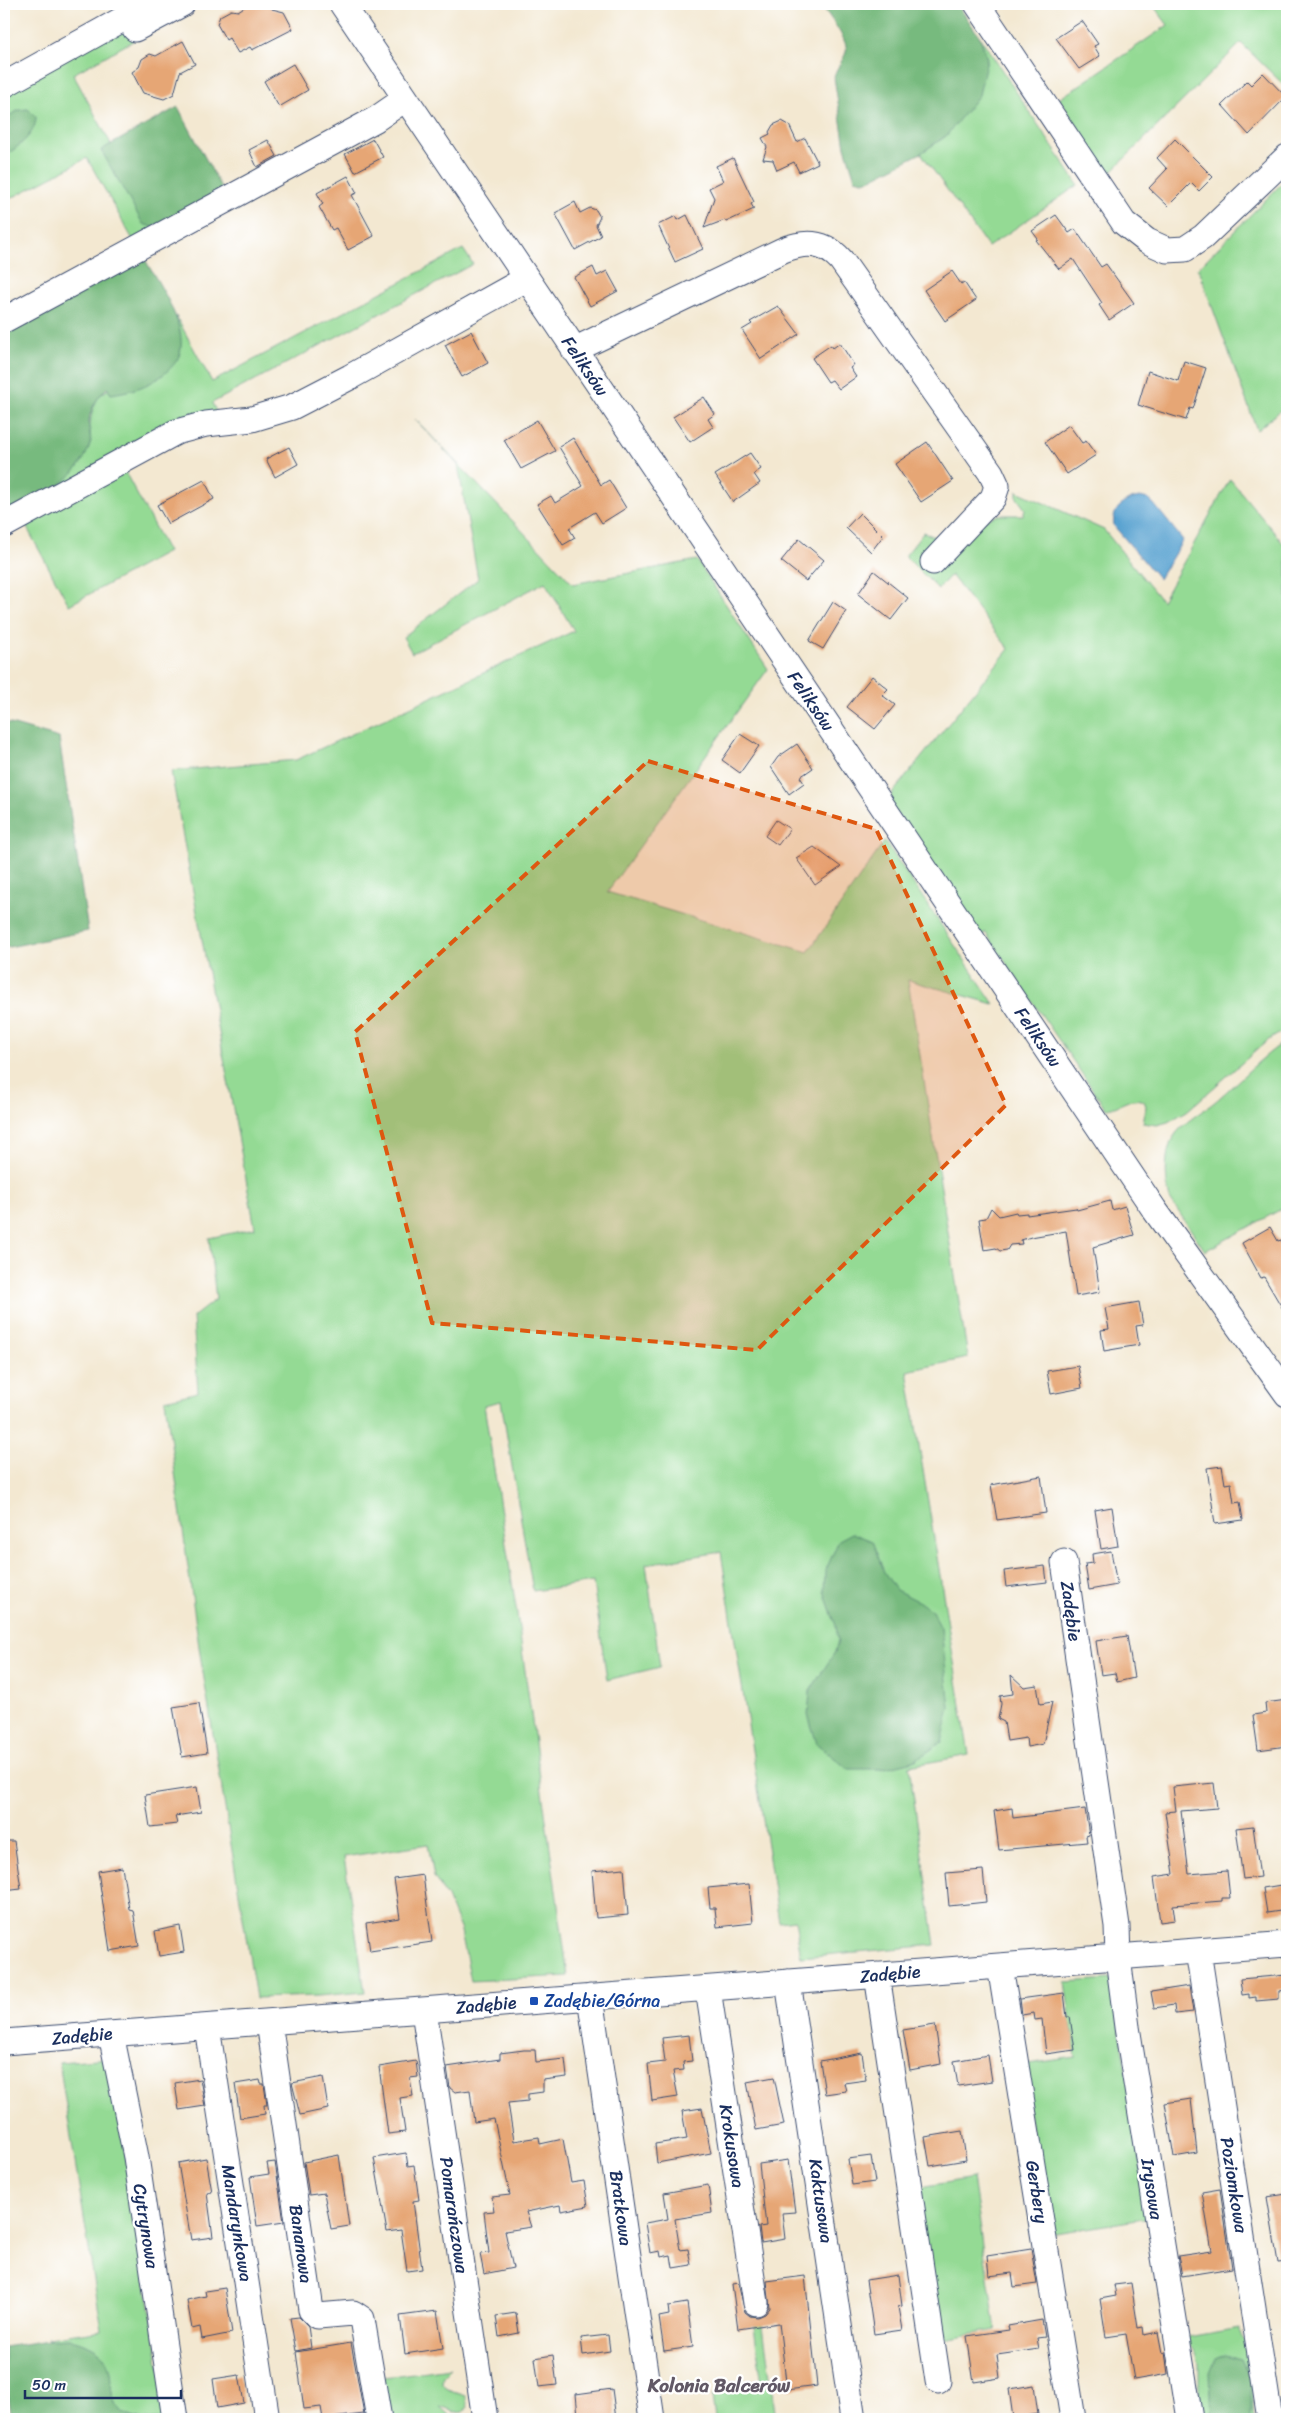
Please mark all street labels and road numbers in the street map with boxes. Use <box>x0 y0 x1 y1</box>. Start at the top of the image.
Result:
street label: Feliksów <box>553 329 617 403</box>
street label: Feliksów <box>779 664 843 738</box>
street label: Feliksów <box>1006 1000 1070 1074</box>
street label: Zadębie <box>1051 1579 1091 1644</box>
street label: Zadębie <box>858 1955 922 1993</box>
street label: Zadębie <box>454 1986 518 2024</box>
street label: Zadębie <box>50 2017 114 2055</box>
street label: Krokusowa <box>710 2102 754 2190</box>
street label: Poziomkowa <box>1211 2135 1258 2236</box>
street label: Pomarańczowa <box>430 2155 478 2276</box>
street label: Irysowa <box>1131 2155 1173 2223</box>
street label: Kaktusowa <box>799 2157 843 2245</box>
street label: Gerbery <box>1016 2158 1058 2226</box>
street label: Mandarynkowa <box>212 2162 262 2284</box>
street label: Bratkowa <box>600 2168 642 2248</box>
street label: Cytrynowa <box>124 2181 169 2272</box>
street label: Bananowa <box>280 2203 322 2285</box>

